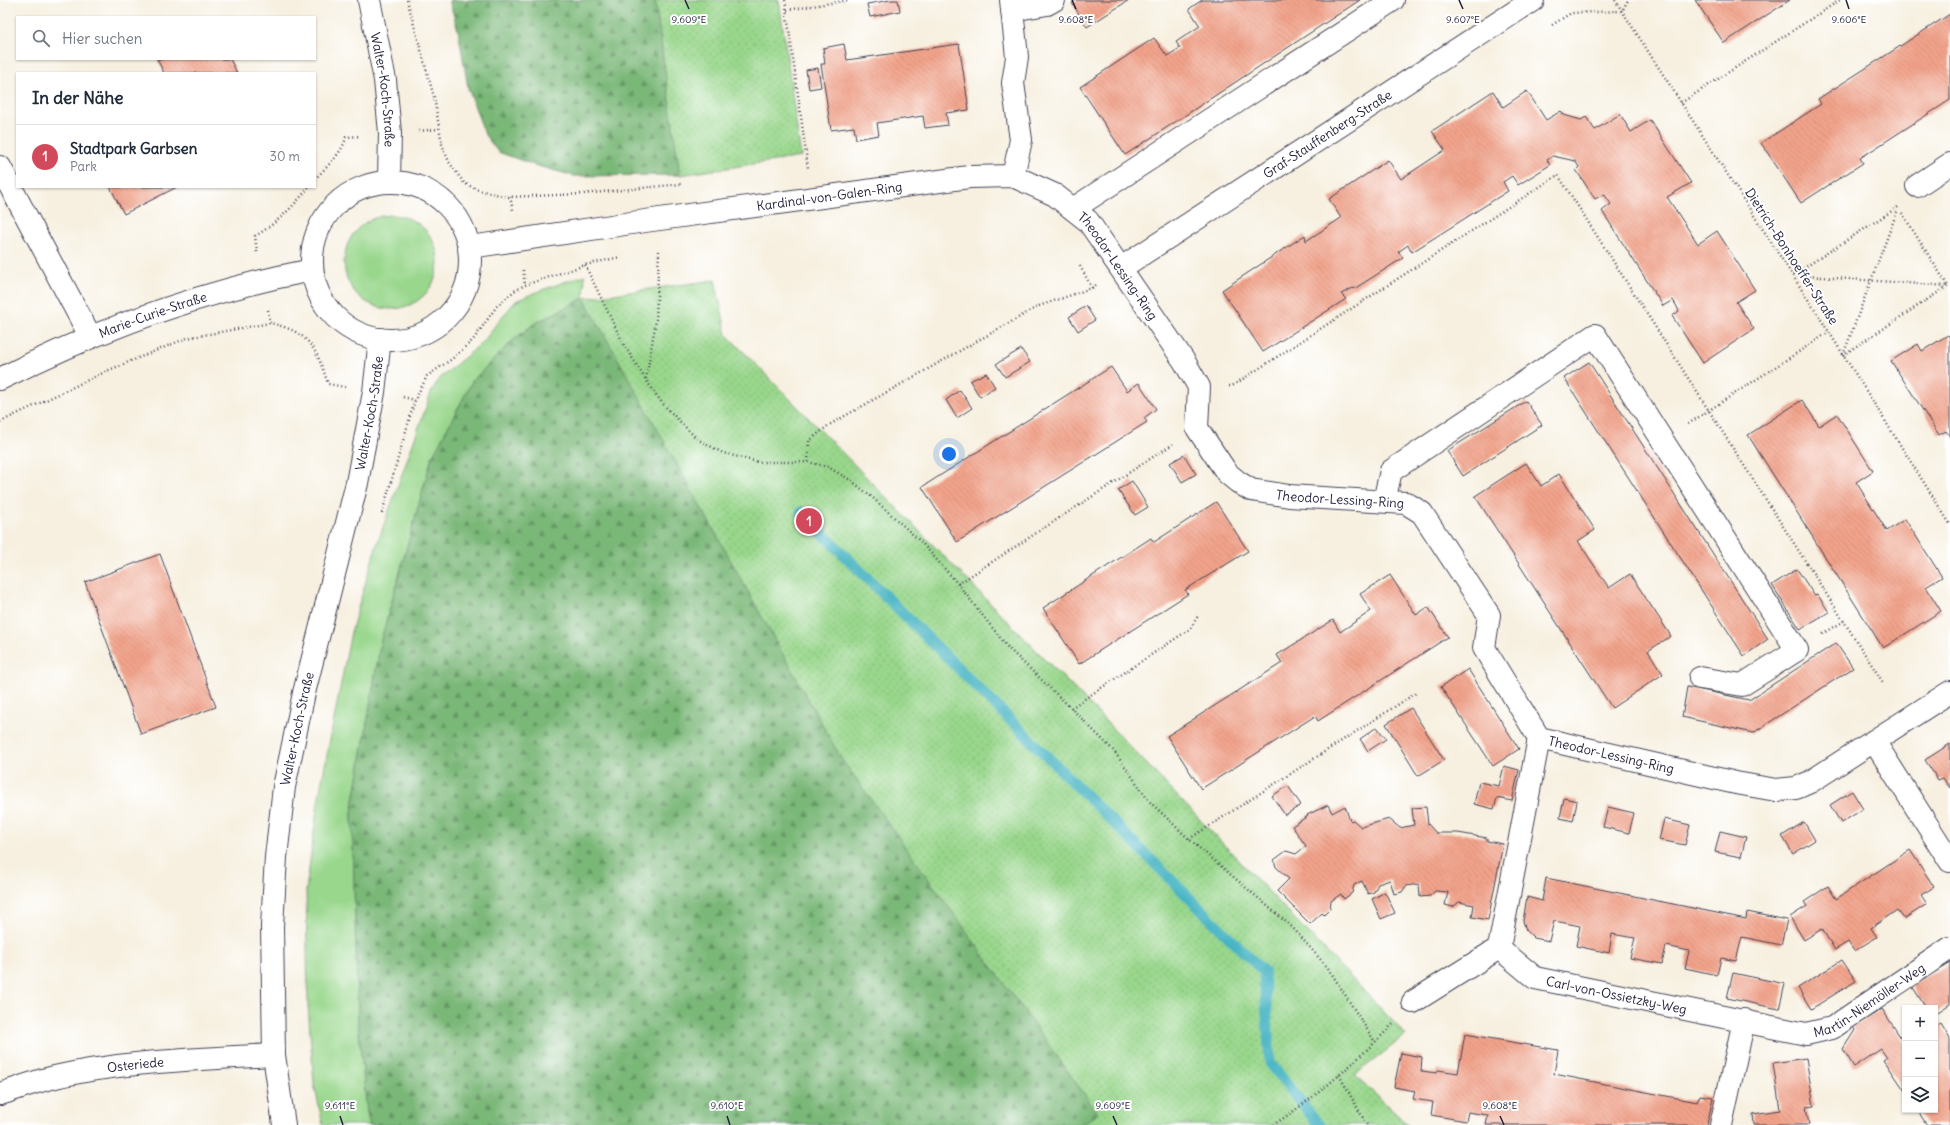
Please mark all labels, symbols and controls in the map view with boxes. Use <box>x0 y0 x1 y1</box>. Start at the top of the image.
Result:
text: 9.609°E <box>672 13 707 26</box>
text: 9.608°E <box>1059 13 1094 26</box>
text: 9.607°E <box>1446 13 1480 26</box>
text: 9.606°E <box>1832 13 1867 26</box>
search box <box>16 16 316 60</box>
icon: search <box>30 27 52 49</box>
text: Hier suchen <box>62 29 142 48</box>
street label: Walter-Koch-Straße <box>367 31 398 147</box>
street label: Graf-Stauffenberg-Straße <box>1260 86 1395 182</box>
text: In der Nähe <box>32 87 124 109</box>
text: Stadtpark Garbsen <box>70 139 197 158</box>
text: 1 <box>42 148 48 165</box>
text: 30 m <box>270 148 300 165</box>
text: Park <box>70 158 97 175</box>
street label: Kardinal-von-Galen-Ring <box>756 178 903 215</box>
street label: Dietrich-Bonhoeffer-Straße <box>1741 185 1842 328</box>
street label: Theodor-Lessing-Ring <box>1074 208 1161 324</box>
street label: Marie-Curie-Straße <box>97 288 209 342</box>
street label: Walter-Koch-Straße <box>352 355 387 472</box>
your location <box>939 444 959 464</box>
street label: Theodor-Lessing-Ring <box>1275 486 1405 512</box>
pin: 1 <box>796 506 822 536</box>
street label: Walter-Koch-Straße <box>277 670 318 787</box>
street label: Theodor-Lessing-Ring <box>1547 732 1676 778</box>
street label: Martin-Niemöller-Weg <box>1812 959 1928 1041</box>
street label: Carl-von-Ossietzky-Weg <box>1544 972 1688 1018</box>
map controls <box>1902 1005 1938 1113</box>
button: + <box>1902 1005 1938 1041</box>
button: − <box>1902 1041 1938 1077</box>
street label: Osteriede <box>106 1053 165 1076</box>
button: layers <box>1902 1077 1938 1113</box>
text: 9.611°E <box>325 1099 355 1112</box>
text: 9.610°E <box>710 1099 744 1112</box>
text: 9.609°E <box>1096 1099 1131 1112</box>
text: 9.608°E <box>1483 1099 1518 1112</box>

